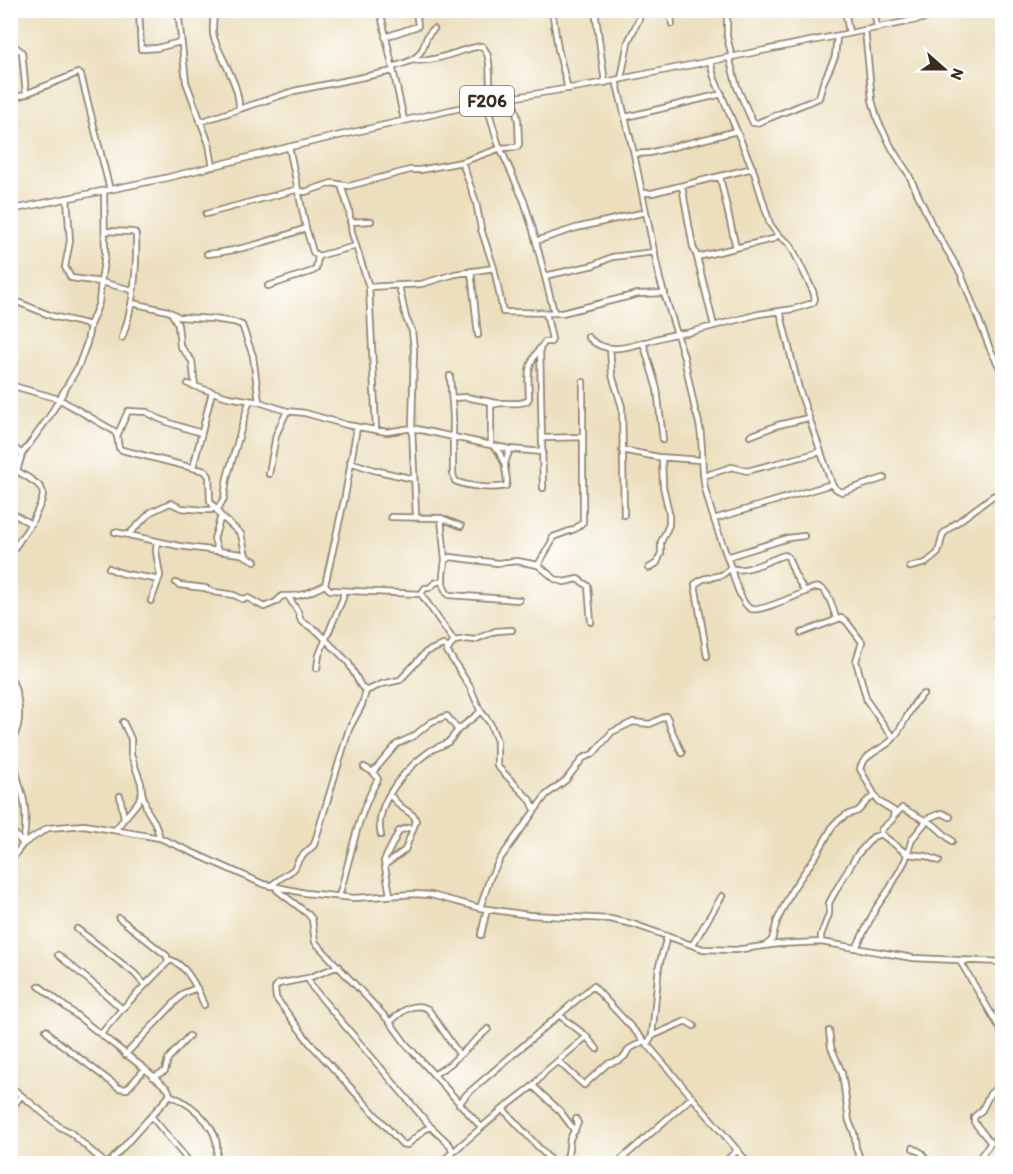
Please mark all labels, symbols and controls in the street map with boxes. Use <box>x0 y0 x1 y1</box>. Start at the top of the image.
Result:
north arrow <box>914 39 974 99</box>
text: N <box>947 66 968 83</box>
road number: F206 <box>460 86 514 116</box>

